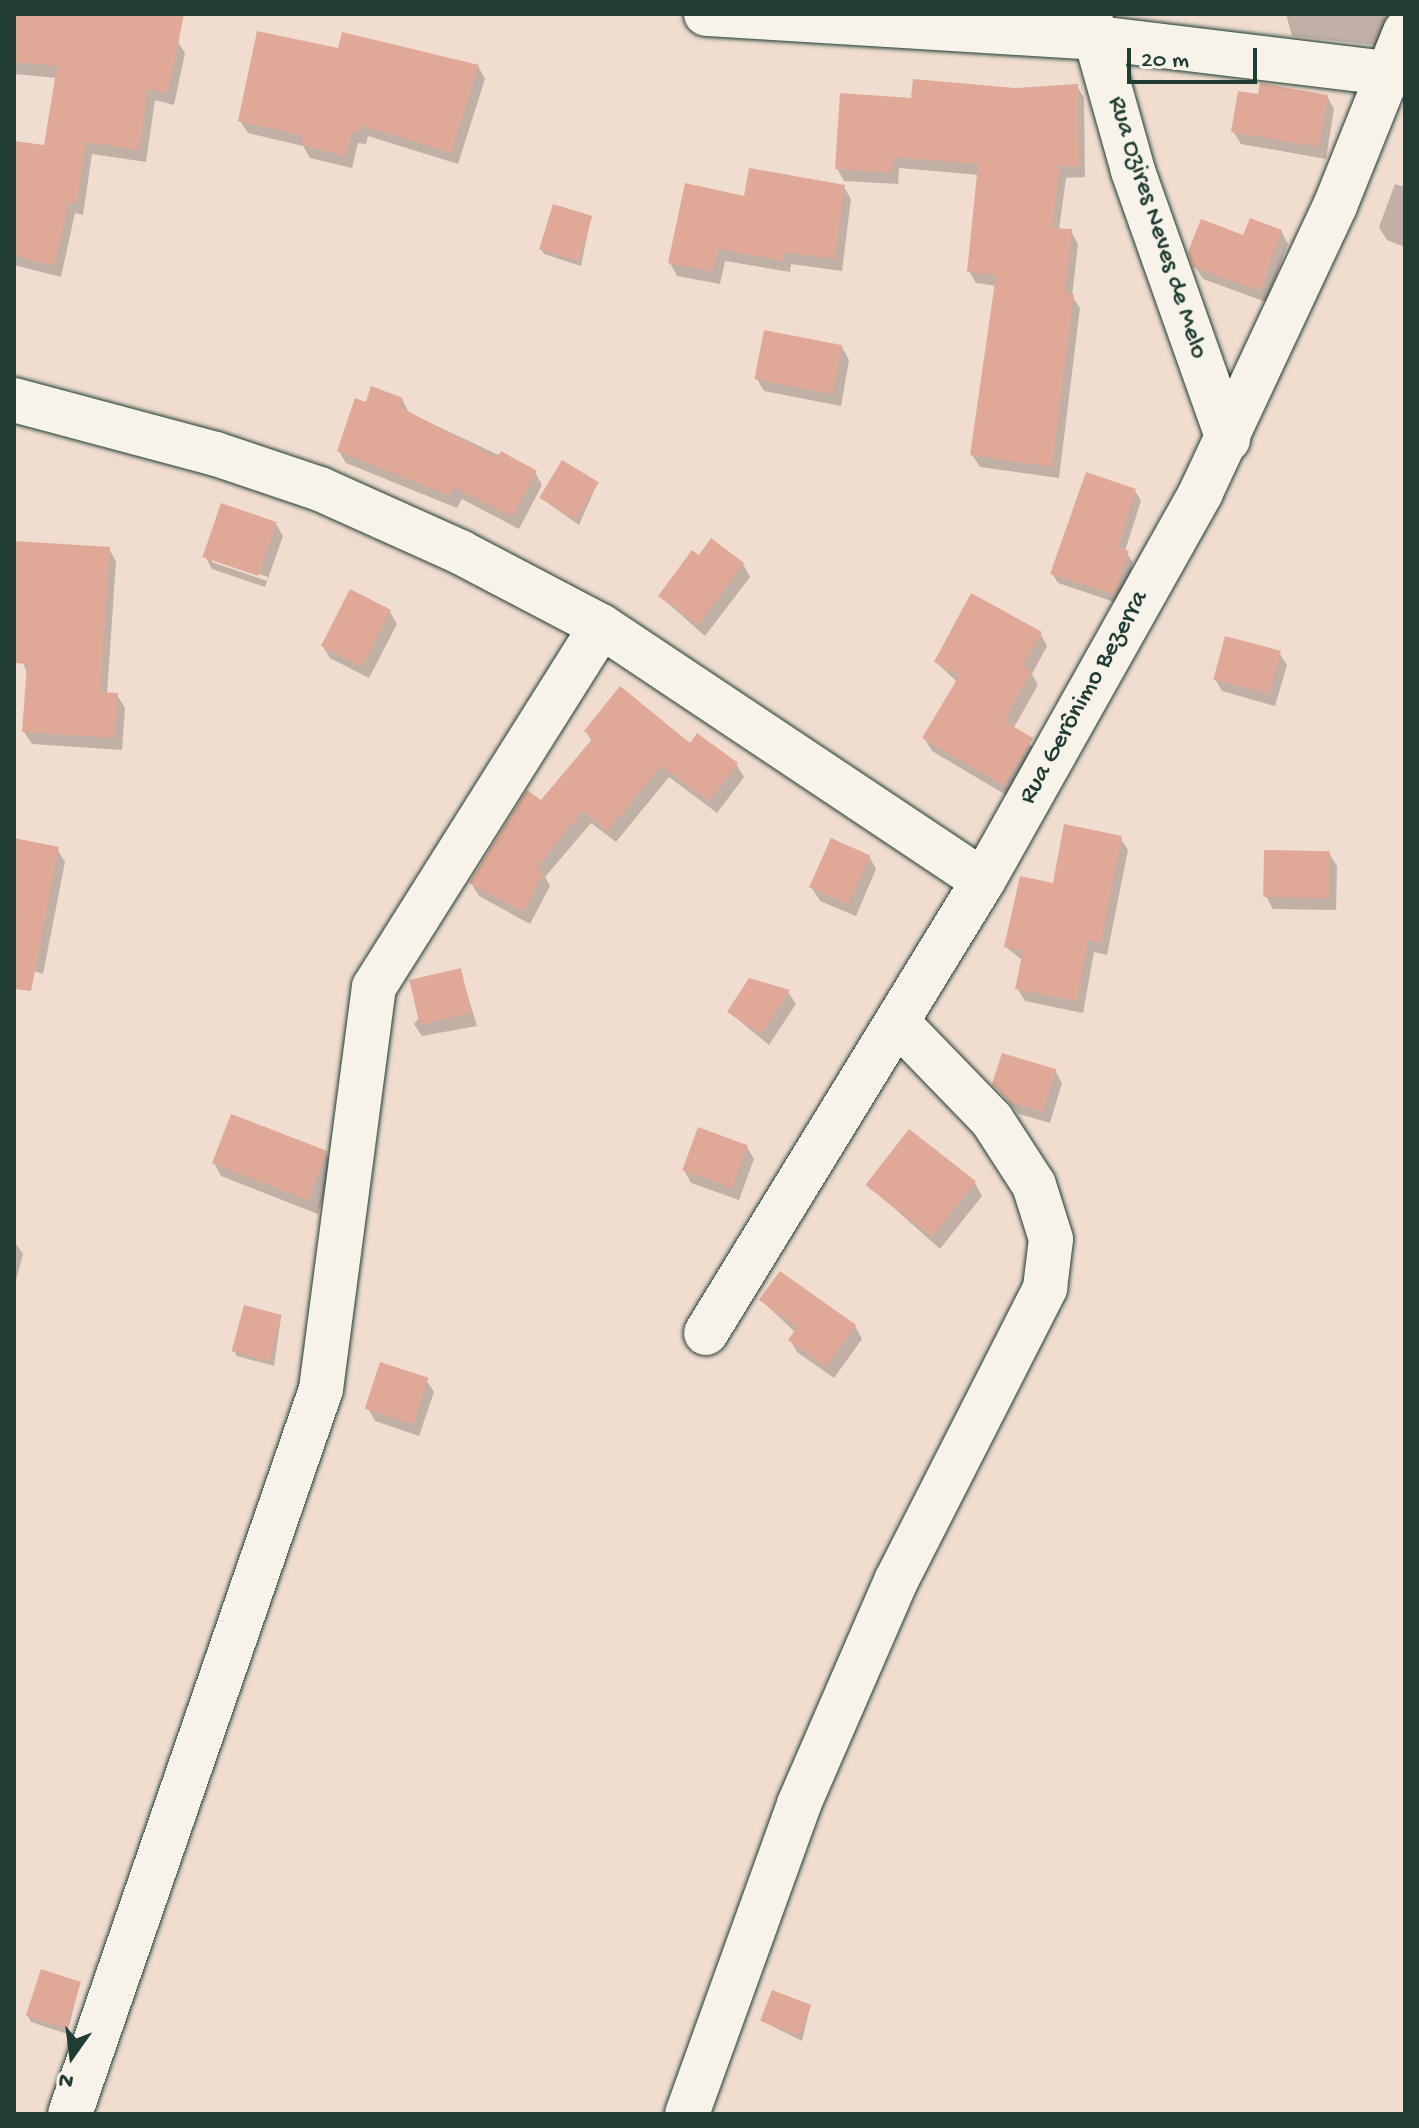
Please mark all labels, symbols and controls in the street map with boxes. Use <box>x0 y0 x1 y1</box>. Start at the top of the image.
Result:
scale bar <box>1131 32 1261 82</box>
text: 20 m <box>1141 47 1189 76</box>
street label: Rua Ozires Neves de Melo <box>1099 93 1213 363</box>
street label: Rua Gerônimo Bezerra <box>1013 586 1157 810</box>
north arrow <box>32 2016 112 2096</box>
text: N <box>56 2065 76 2094</box>

